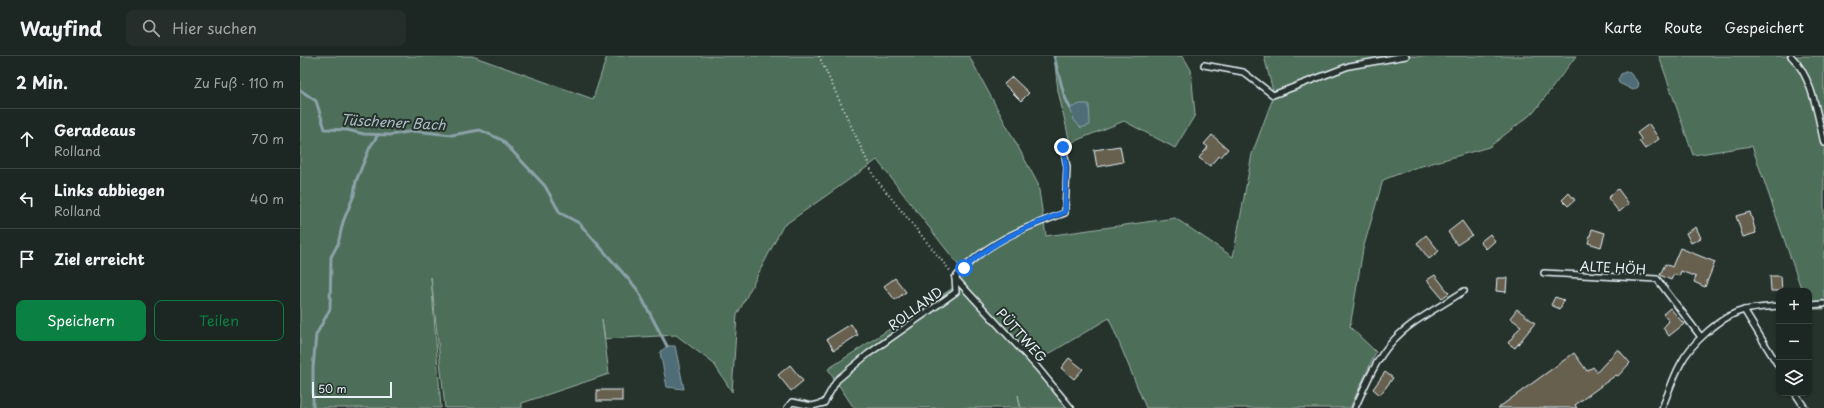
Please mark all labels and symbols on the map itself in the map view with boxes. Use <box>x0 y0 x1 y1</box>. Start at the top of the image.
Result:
water label: Tüschener Bach <box>340 109 447 135</box>
route end <box>1054 138 1072 156</box>
street label: ALTE HÖH <box>1579 256 1647 278</box>
route start <box>955 259 973 277</box>
street label: ROLLAND <box>884 282 946 334</box>
street label: PÜTTWEG <box>993 304 1052 366</box>
scale bar <box>312 380 392 399</box>

